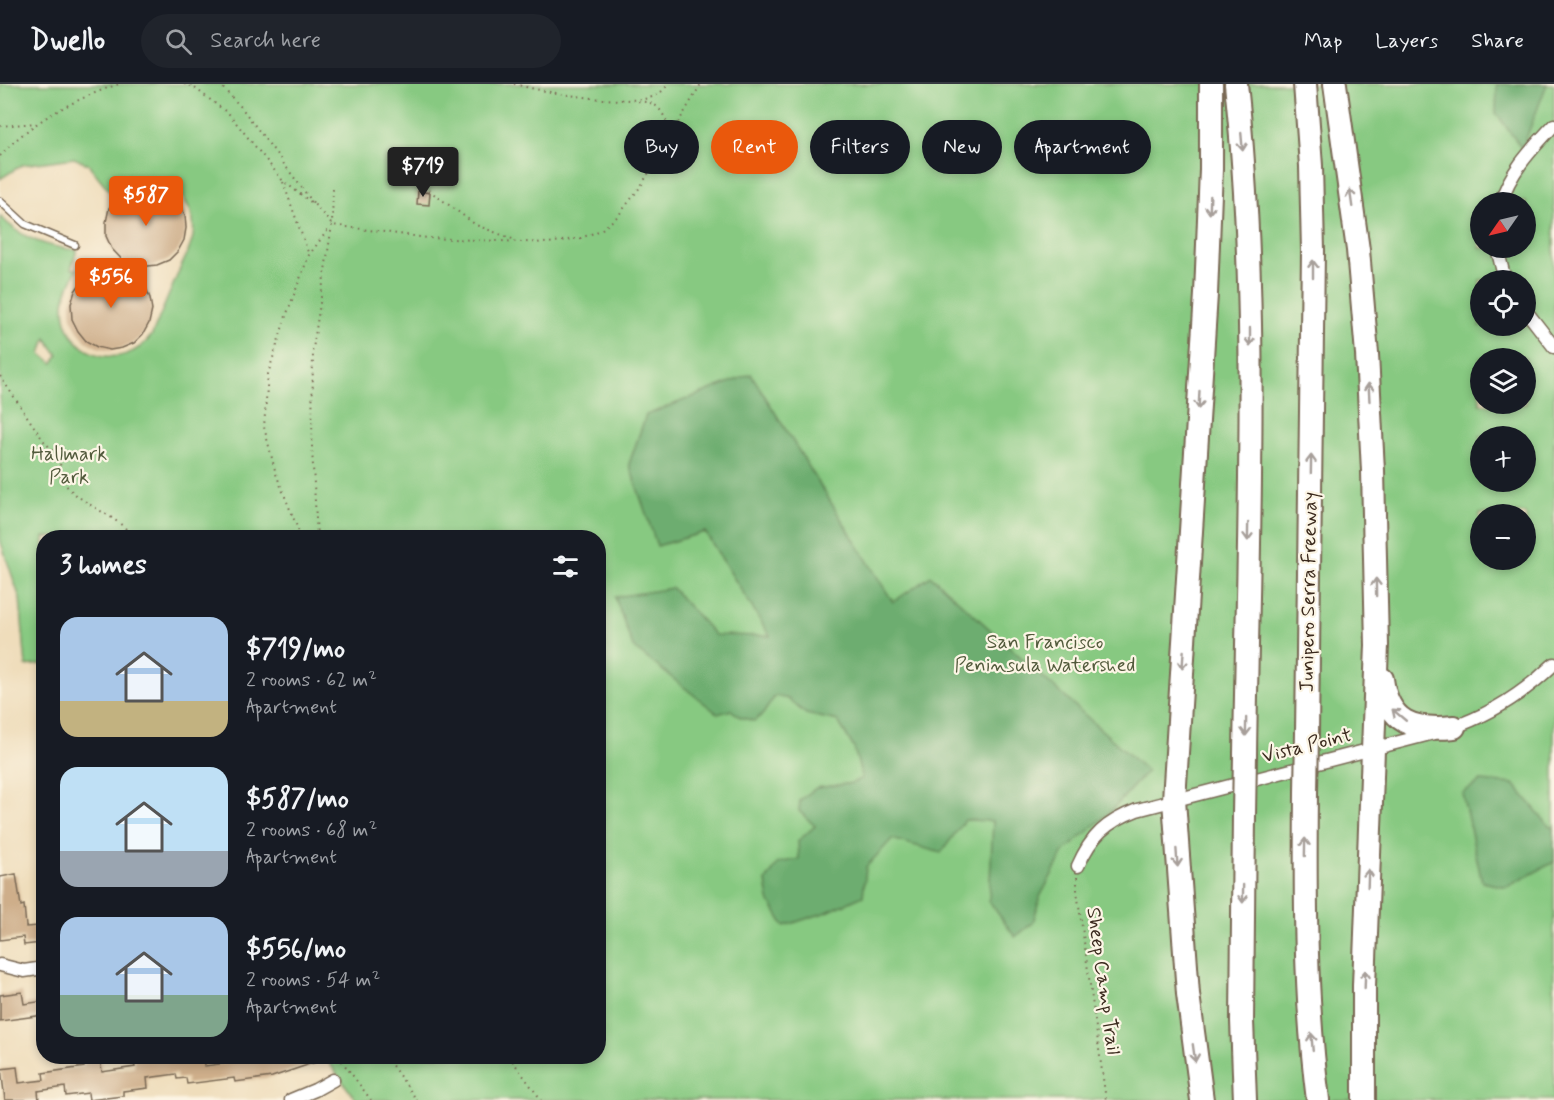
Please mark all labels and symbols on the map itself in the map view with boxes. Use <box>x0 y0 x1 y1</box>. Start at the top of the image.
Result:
one-way arrow <box>1236 132 1247 152</box>
pin: $719 <box>387 147 459 198</box>
pin: $587 <box>110 176 182 227</box>
one-way arrow <box>1346 188 1357 208</box>
north arrow <box>1470 192 1536 258</box>
one-way arrow <box>1204 195 1215 215</box>
pin: $556 <box>75 258 147 309</box>
one-way arrow <box>1307 260 1319 280</box>
one-way arrow <box>1244 327 1256 347</box>
one-way arrow <box>1364 382 1375 402</box>
one-way arrow <box>1194 390 1205 410</box>
park label: Hallmark Park <box>31 441 107 491</box>
one-way arrow <box>1305 455 1316 475</box>
street label: Junipero Serra Freeway <box>1294 492 1324 692</box>
one-way arrow <box>1242 521 1254 541</box>
one-way arrow <box>1370 577 1382 597</box>
park label: San Francisco Peninsula Watershed <box>955 629 1135 679</box>
one-way arrow <box>1177 650 1188 670</box>
one-way arrow <box>1391 709 1407 722</box>
one-way arrow <box>1240 716 1252 736</box>
street label: Vista Point <box>1259 722 1355 770</box>
one-way arrow <box>1300 838 1311 858</box>
one-way arrow <box>1172 848 1183 868</box>
one-way arrow <box>1362 869 1374 889</box>
one-way arrow <box>1237 884 1248 904</box>
street label: Sheep Camp Trail <box>1079 906 1127 1056</box>
one-way arrow <box>1359 969 1370 989</box>
one-way arrow <box>1306 1032 1317 1052</box>
one-way arrow <box>1189 1042 1200 1062</box>

